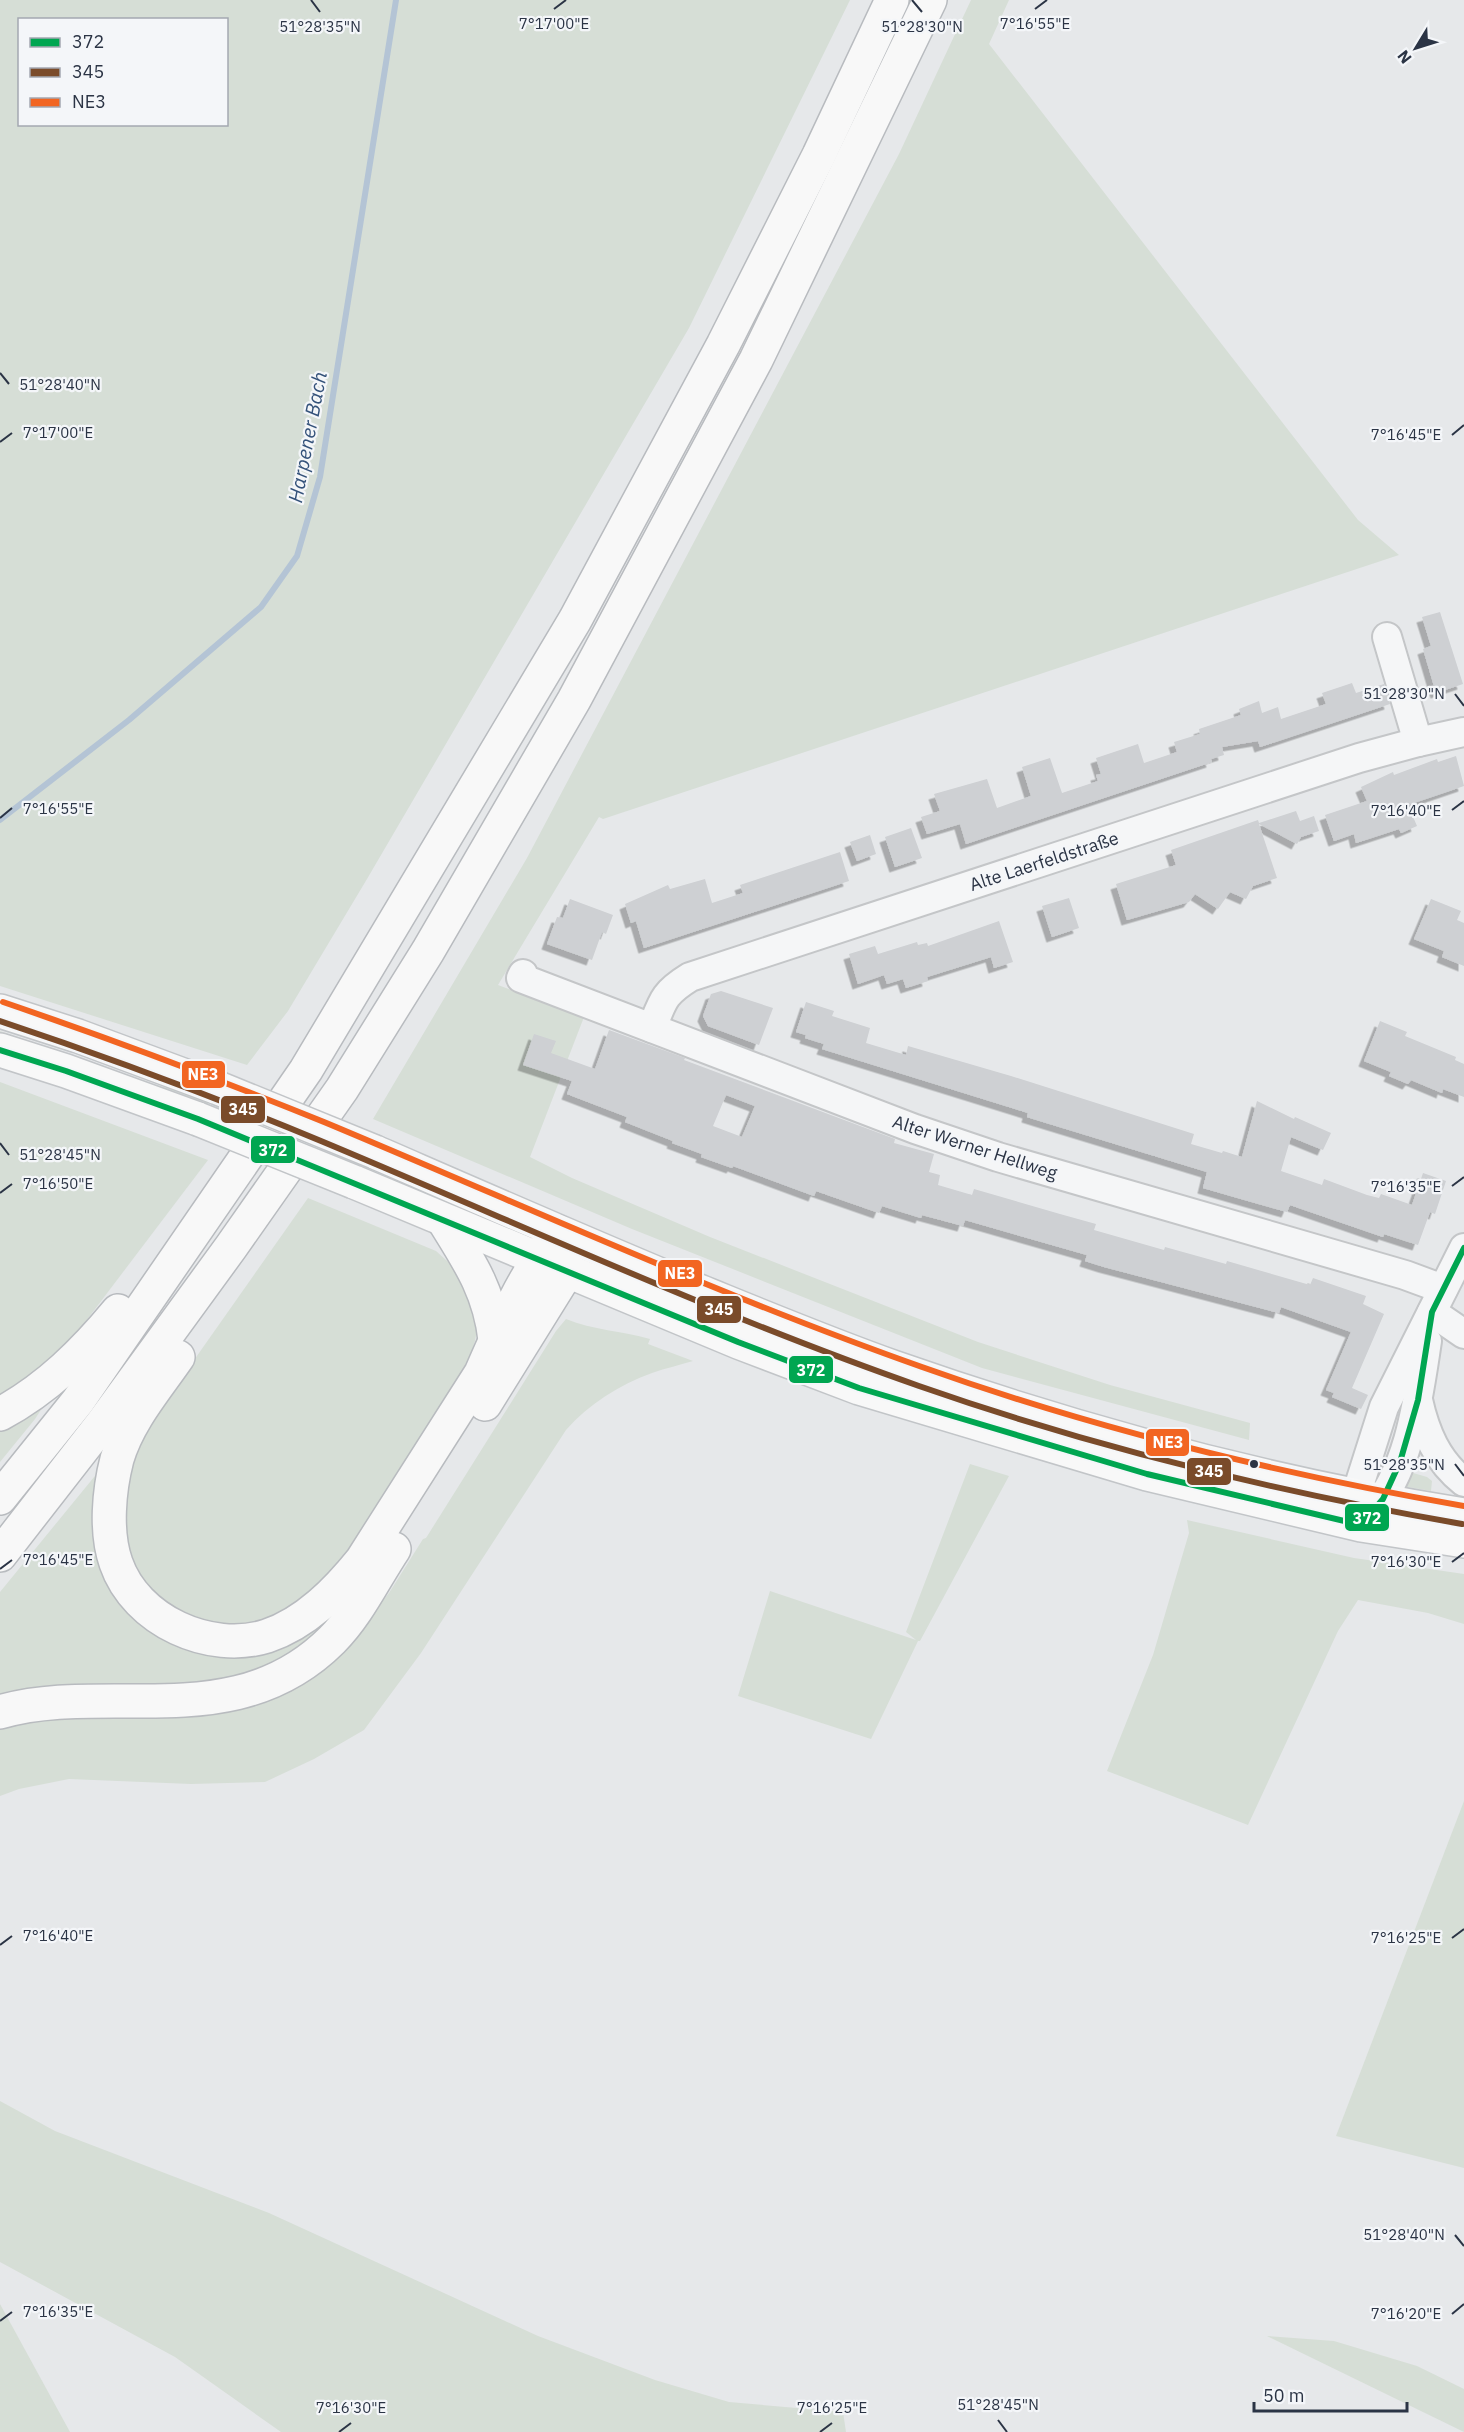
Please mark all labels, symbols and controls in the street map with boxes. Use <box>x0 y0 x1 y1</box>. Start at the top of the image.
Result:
text: 7°17'00"E <box>519 14 589 33</box>
text: 7°16'55"E <box>1000 14 1070 33</box>
text: 51°28'35"N <box>279 17 361 36</box>
text: 51°28'30"N <box>881 17 963 36</box>
legend <box>18 18 228 126</box>
north arrow <box>1386 18 1446 78</box>
text: 372 <box>72 30 104 53</box>
text: N <box>1393 47 1416 68</box>
text: 345 <box>72 60 104 83</box>
text: NE3 <box>72 90 106 113</box>
water label: Harpener Bach <box>281 369 333 505</box>
text: 51°28'40"N <box>19 375 101 394</box>
text: 7°17'00"E <box>23 423 93 442</box>
text: 7°16'45"E <box>1371 425 1441 444</box>
text: 51°28'30"N <box>1363 684 1445 703</box>
text: 7°16'55"E <box>23 799 93 818</box>
text: 7°16'40"E <box>1371 801 1441 820</box>
street label: Alte Laerfeldstraße <box>967 826 1122 896</box>
line badge: NE3 <box>181 1060 226 1089</box>
text: NE3 <box>188 1064 218 1084</box>
line badge: 345 <box>220 1095 266 1124</box>
text: 345 <box>229 1099 258 1119</box>
street label: Alter Werner Hellweg <box>890 1110 1061 1185</box>
line badge: 372 <box>250 1135 296 1164</box>
text: 372 <box>259 1140 287 1160</box>
text: 51°28'45"N <box>19 1145 101 1164</box>
text: 7°16'50"E <box>23 1174 93 1193</box>
text: 7°16'35"E <box>1371 1177 1441 1196</box>
line badge: NE3 <box>657 1259 703 1288</box>
text: NE3 <box>665 1263 695 1283</box>
line badge: 345 <box>696 1295 742 1324</box>
text: 345 <box>705 1299 734 1319</box>
line badge: 372 <box>788 1355 834 1384</box>
text: 372 <box>797 1360 825 1380</box>
line badge: NE3 <box>1145 1428 1190 1457</box>
text: NE3 <box>1153 1432 1183 1452</box>
text: 51°28'35"N <box>1363 1455 1445 1474</box>
line badge: 345 <box>1186 1457 1232 1486</box>
unlabelled marker <box>1248 1458 1260 1470</box>
text: 345 <box>1195 1461 1224 1481</box>
line badge: 372 <box>1344 1503 1390 1532</box>
text: 372 <box>1353 1508 1381 1528</box>
text: 7°16'45"E <box>23 1550 93 1569</box>
text: 7°16'30"E <box>1371 1552 1441 1571</box>
text: 7°16'40"E <box>23 1926 93 1945</box>
text: 7°16'25"E <box>1371 1928 1441 1947</box>
text: 51°28'40"N <box>1363 2225 1445 2244</box>
text: 7°16'35"E <box>23 2302 93 2321</box>
text: 7°16'20"E <box>1371 2304 1441 2323</box>
scale bar <box>1254 2375 1407 2413</box>
text: 50 m <box>1263 2384 1305 2407</box>
text: 51°28'45"N <box>957 2395 1039 2414</box>
text: 7°16'30"E <box>316 2398 386 2417</box>
text: 7°16'25"E <box>797 2398 867 2417</box>

